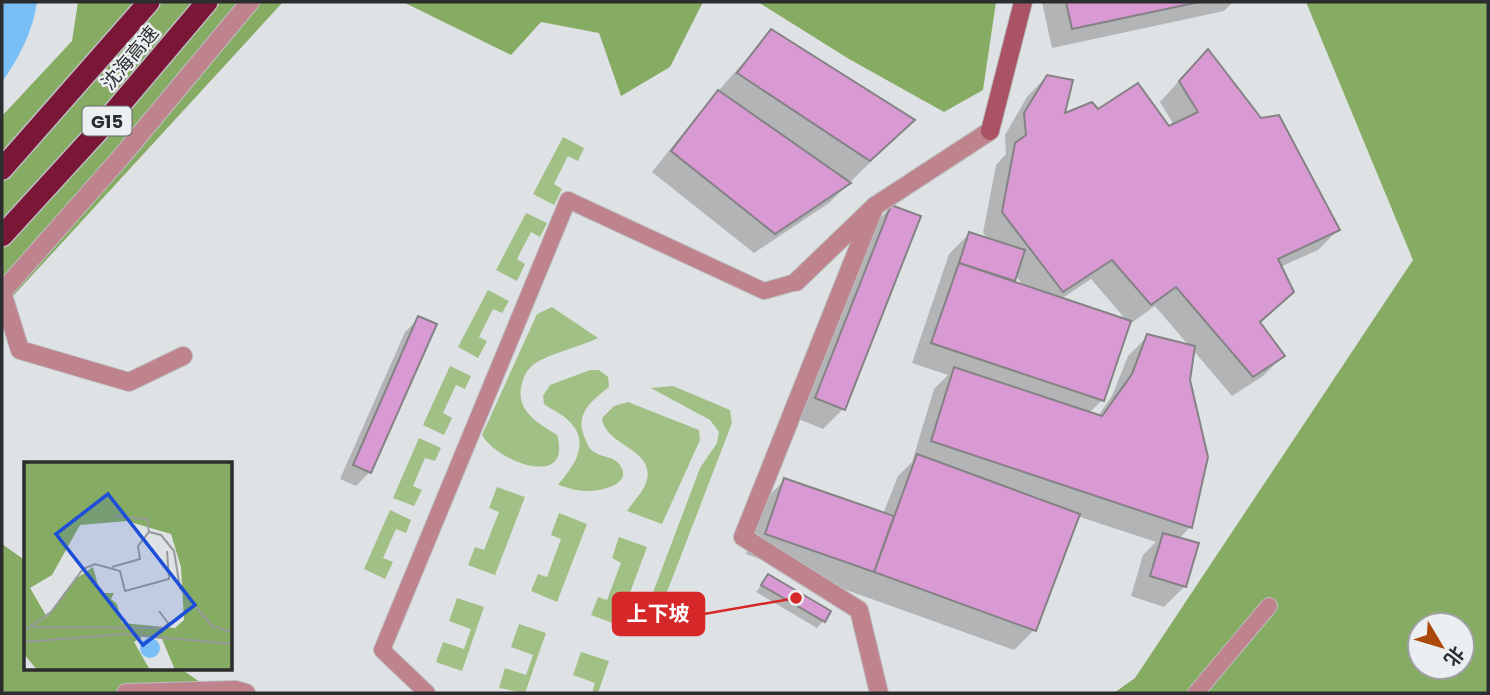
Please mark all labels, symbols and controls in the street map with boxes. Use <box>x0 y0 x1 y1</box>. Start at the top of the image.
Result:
street label: 沈海高速 <box>95 20 165 96</box>
road number: G15 <box>82 106 132 136</box>
inset map <box>24 462 233 670</box>
callout: 上下坡 <box>613 593 704 635</box>
text: 上下坡 <box>627 599 690 628</box>
north arrow <box>1406 611 1476 681</box>
text: 北 <box>1438 640 1470 672</box>

